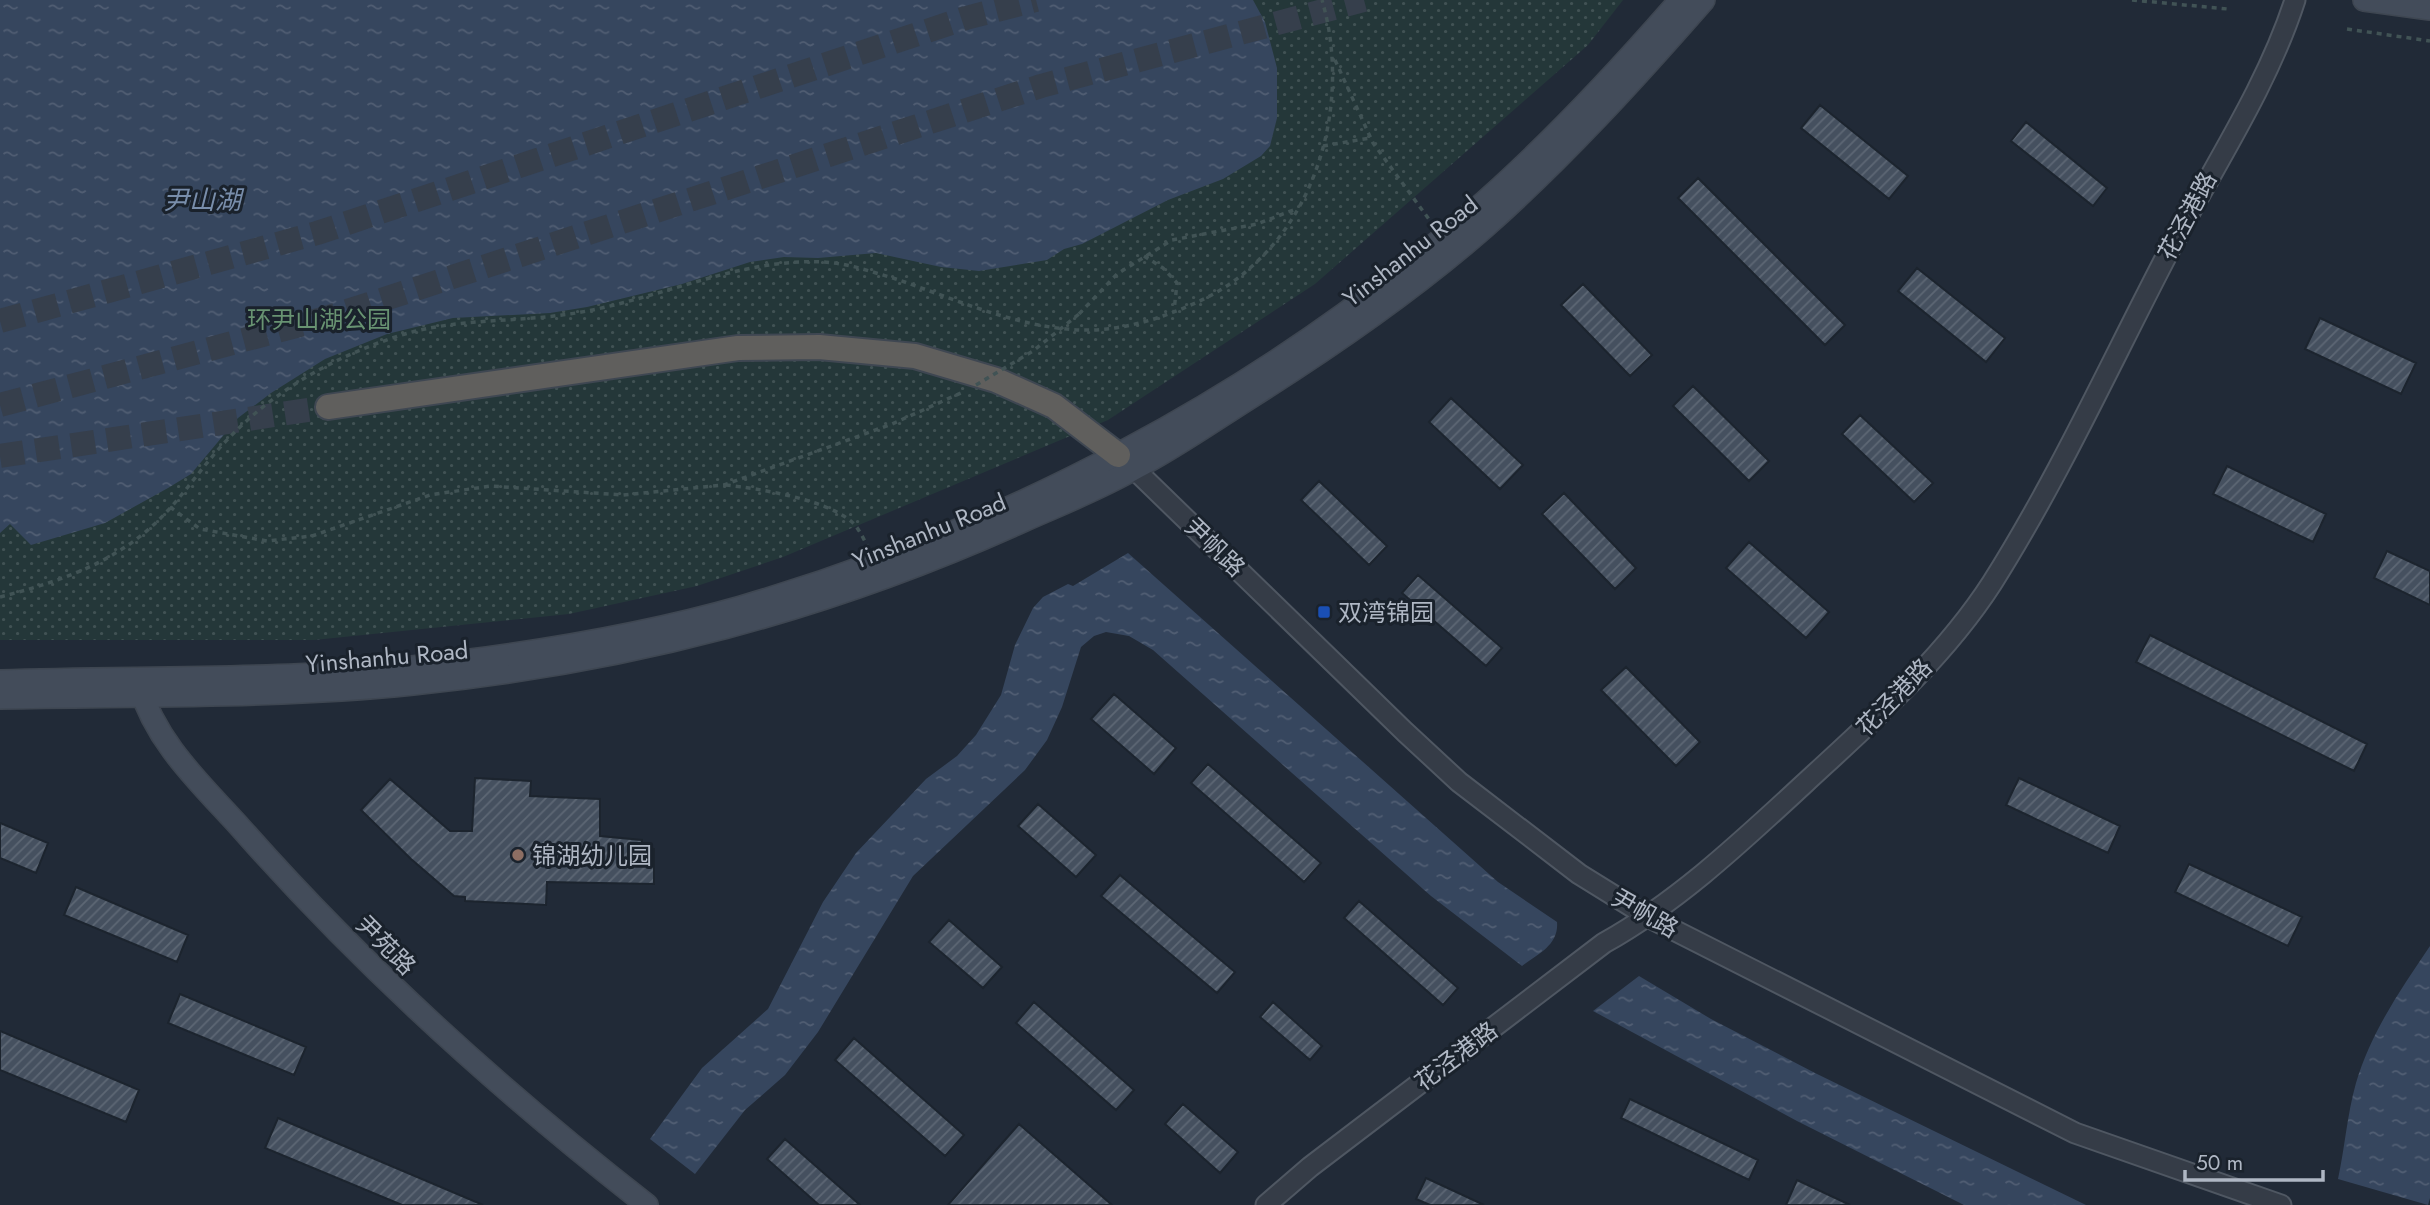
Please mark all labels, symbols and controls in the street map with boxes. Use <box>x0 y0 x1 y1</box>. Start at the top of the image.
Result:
street label: 花泾港路 <box>2149 165 2225 267</box>
water label: 尹山湖 <box>163 181 245 219</box>
street label: Yinshanhu Road <box>1335 187 1485 315</box>
park label: 环尹山湖公园 <box>247 302 391 337</box>
street label: Yinshanhu Road <box>847 484 1011 578</box>
street label: 尹帆路 <box>1177 509 1253 585</box>
place label: 双湾锦园 <box>1338 595 1434 630</box>
marker: 双湾锦园 <box>1316 604 1332 620</box>
street label: Yinshanhu Road <box>304 632 470 682</box>
street label: 花泾港路 <box>1848 650 1940 744</box>
place label: 锦湖幼儿园 <box>532 838 652 873</box>
marker: 锦湖幼儿园 <box>510 847 526 863</box>
street label: 尹帆路 <box>1605 880 1685 946</box>
street label: 尹苑路 <box>348 907 424 983</box>
street label: 花泾港路 <box>1407 1013 1505 1099</box>
scale bar <box>2185 1138 2323 1182</box>
text: 50 m <box>2196 1148 2243 1178</box>

